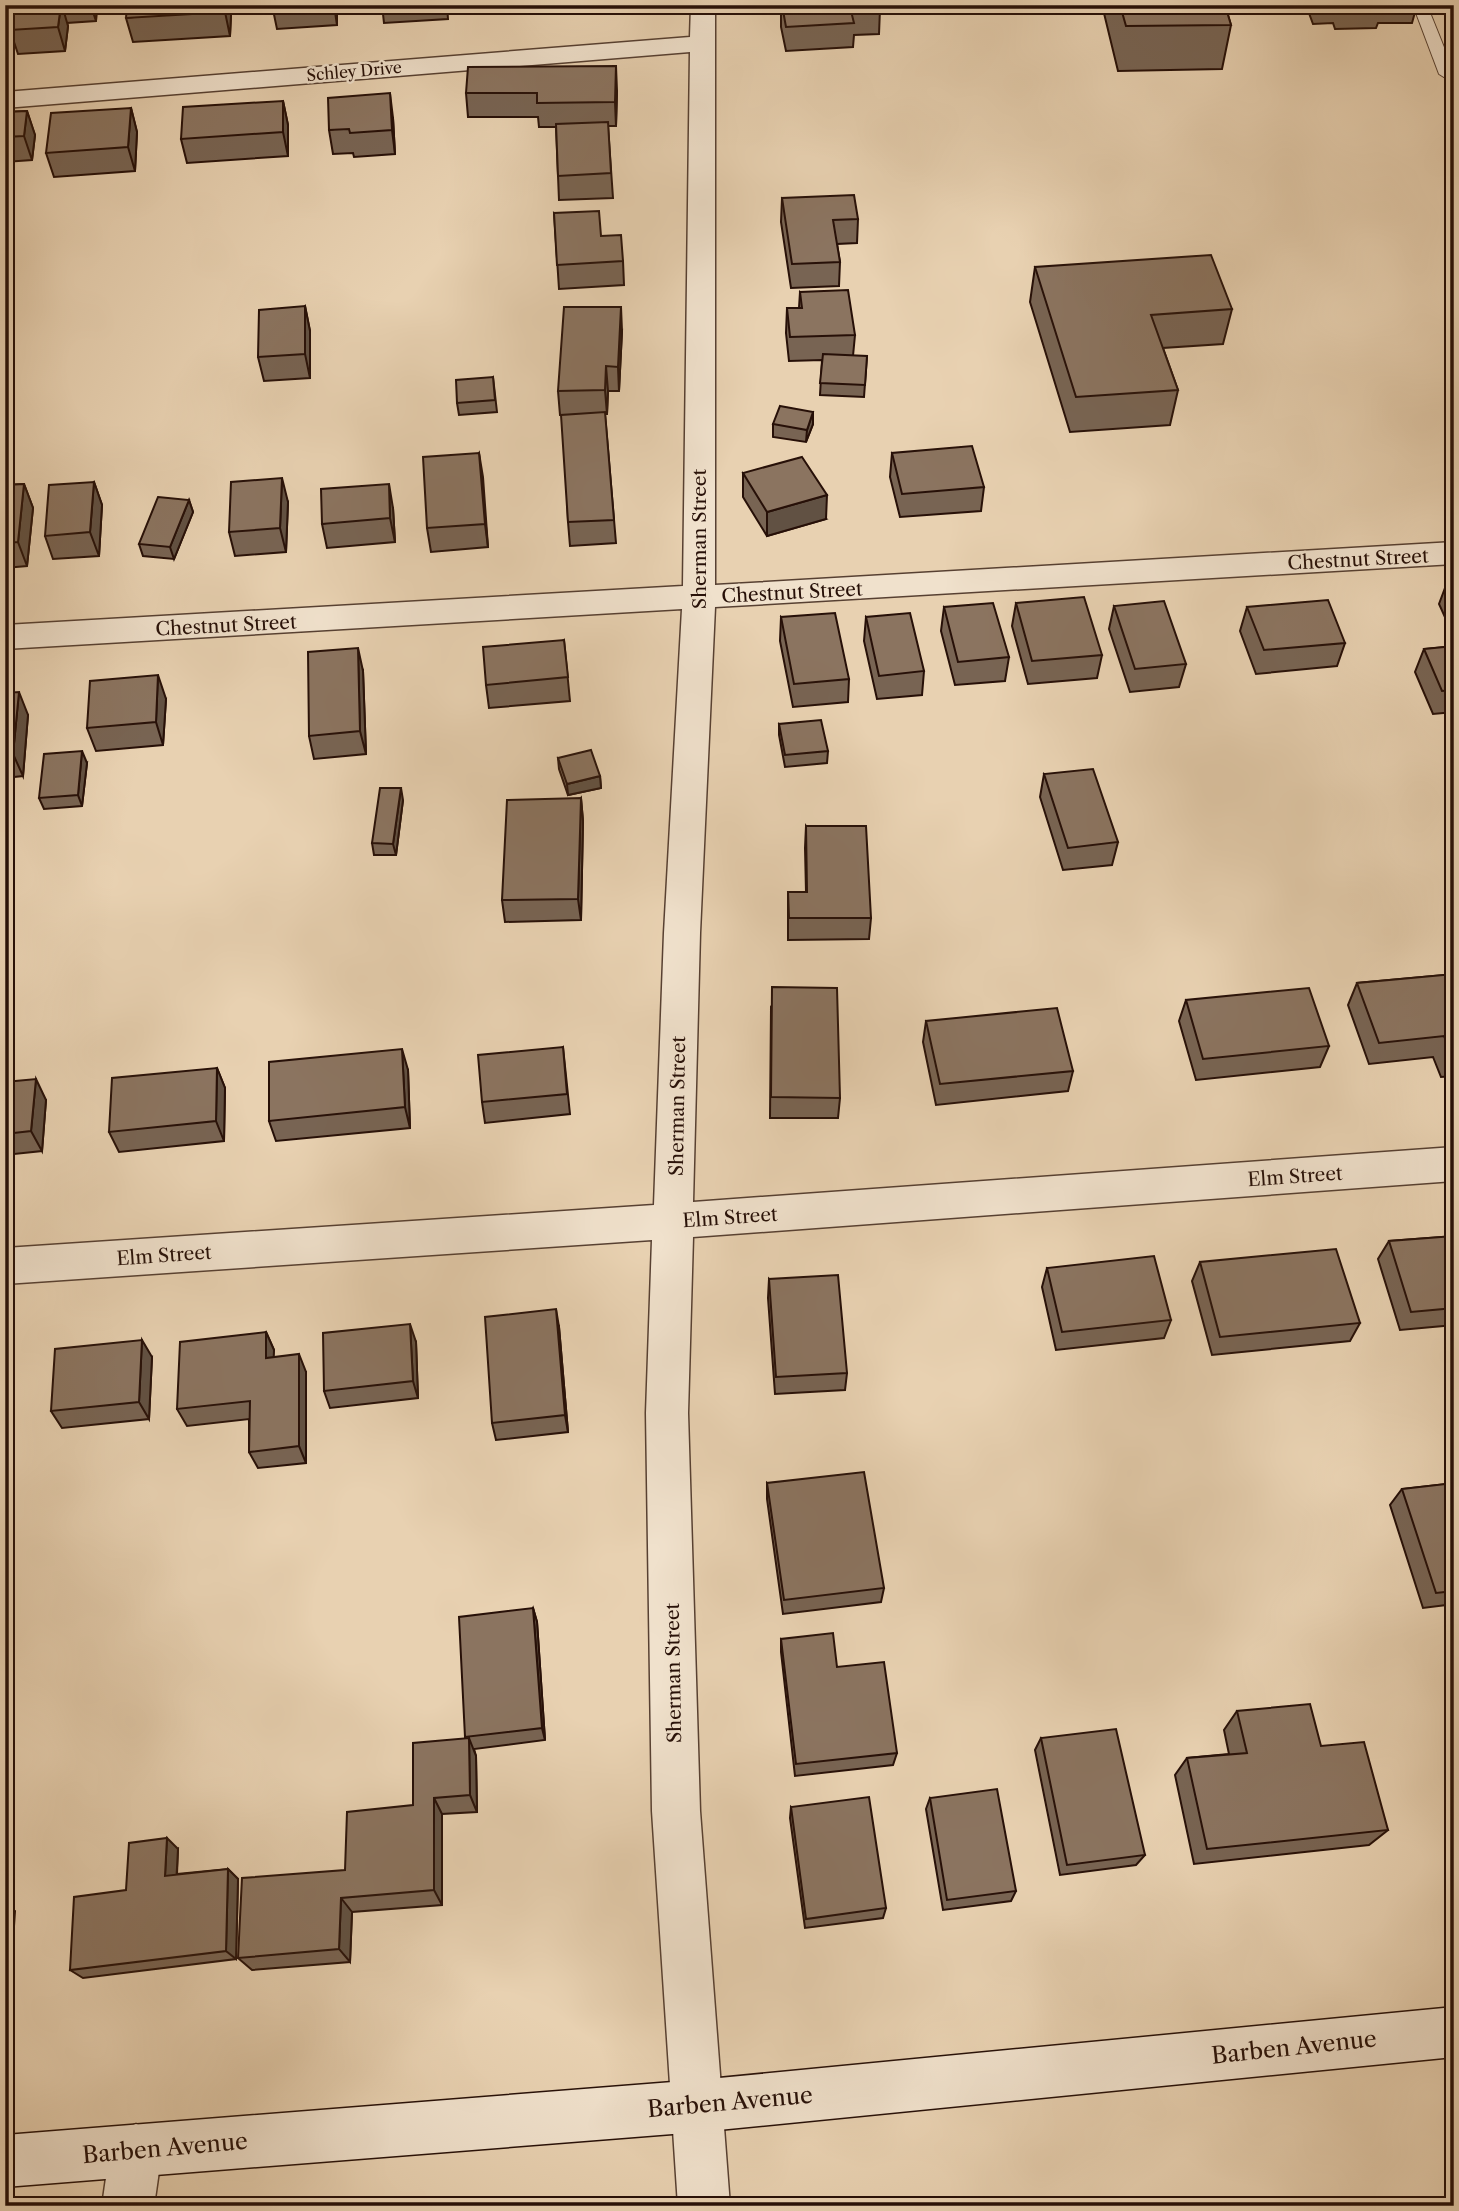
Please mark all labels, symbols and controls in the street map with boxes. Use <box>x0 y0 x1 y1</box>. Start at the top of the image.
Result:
street label: Schley Drive <box>305 57 403 85</box>
street label: Sherman Street <box>688 469 711 609</box>
street label: Chestnut Street <box>1287 544 1429 575</box>
street label: Chestnut Street <box>721 577 863 608</box>
street label: Chestnut Street <box>155 610 297 641</box>
street label: Sherman Street <box>665 1035 690 1176</box>
street label: Elm Street <box>1247 1162 1344 1191</box>
street label: Elm Street <box>682 1203 779 1232</box>
street label: Elm Street <box>116 1241 213 1270</box>
street label: Sherman Street <box>661 1602 686 1743</box>
street label: Barben Avenue <box>1210 2024 1378 2070</box>
street label: Barben Avenue <box>646 2081 814 2123</box>
street label: Barben Avenue <box>81 2127 249 2169</box>

